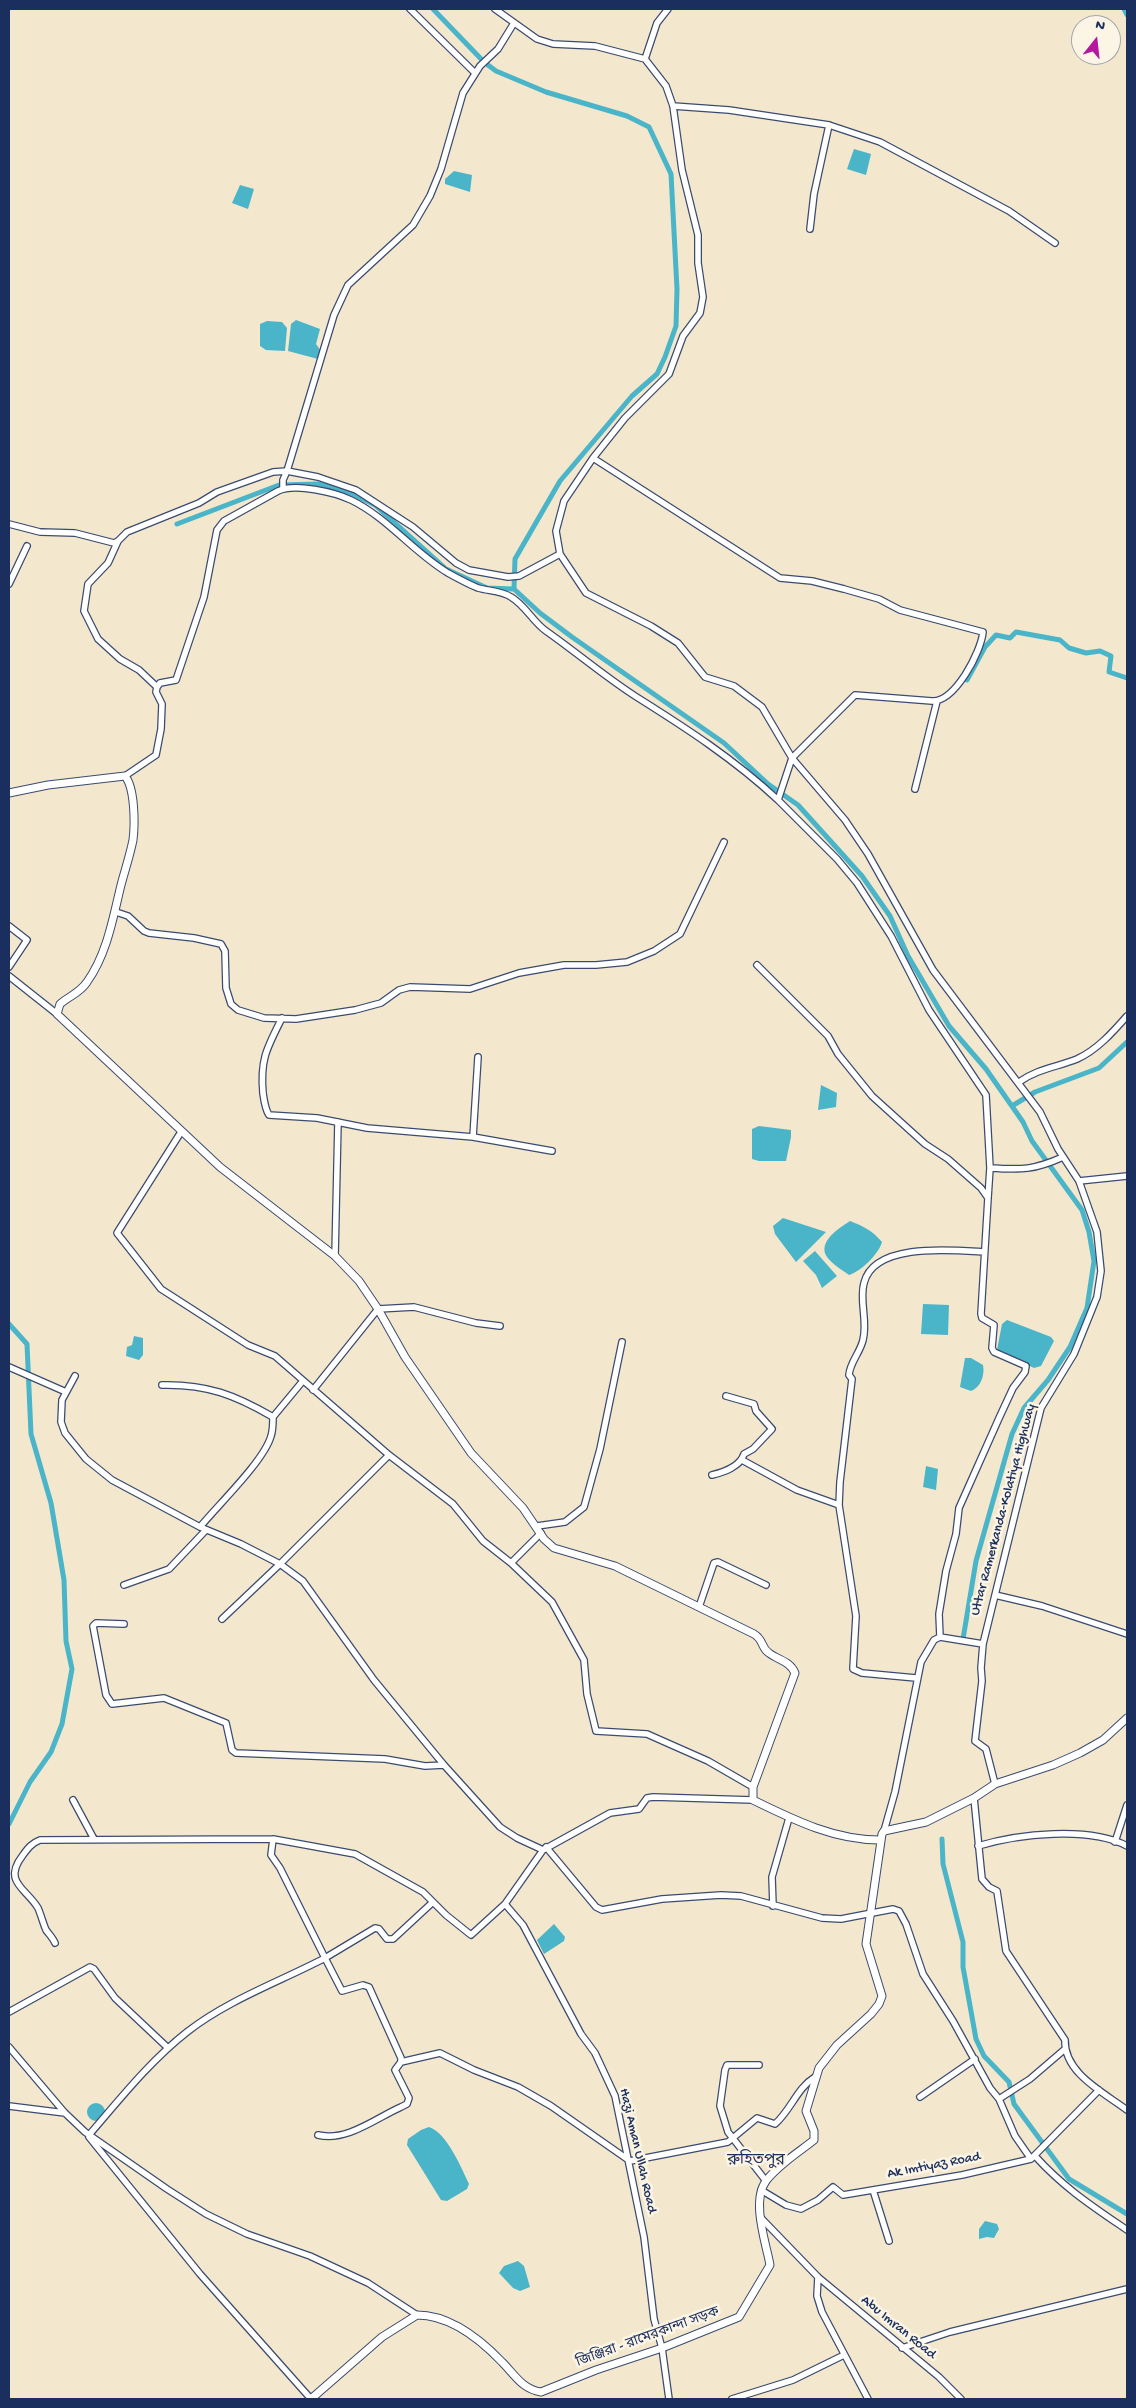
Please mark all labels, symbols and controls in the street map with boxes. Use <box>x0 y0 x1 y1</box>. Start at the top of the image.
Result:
north arrow <box>1071 15 1121 65</box>
text: N <box>1093 17 1107 35</box>
street label: Uttar Ramerkanda-Kolatiya Highway <box>968 1402 1040 1618</box>
street label: Hazi Aman Ullah Road <box>614 2087 660 2215</box>
street label: Ak Imtiyaz Road <box>886 2149 982 2183</box>
district label: রুহিতপুর <box>727 2152 785 2172</box>
street label: Abu Imran Road <box>857 2292 939 2364</box>
street label: জিঞ্জিরা - রামেরকান্দা সড়ক <box>574 2304 722 2372</box>

